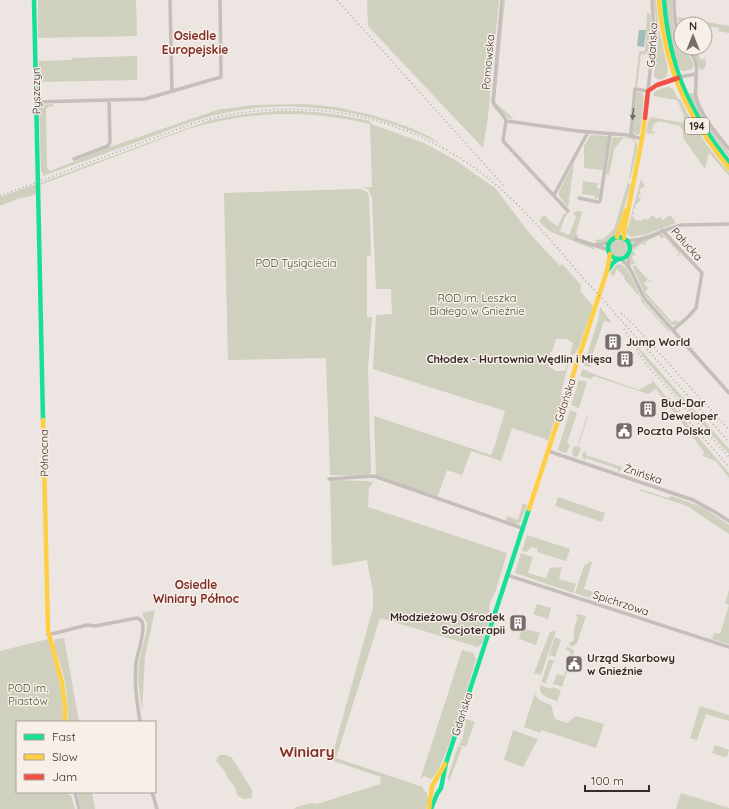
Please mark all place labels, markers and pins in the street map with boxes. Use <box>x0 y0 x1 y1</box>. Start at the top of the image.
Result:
building icon: Jump World <box>603 332 623 352</box>
place label: Jump World <box>626 335 690 349</box>
building icon: Chłodex - Hurtownia Wędlin i Mięsa <box>615 349 635 369</box>
place label: Chłodex - Hurtownia Wędlin i Mięsa <box>427 352 612 366</box>
place label: Bud-Dar Deweloper <box>661 396 719 423</box>
building icon: Bud-Dar Deweloper <box>638 399 658 419</box>
public building icon: Poczta Polska <box>614 421 634 441</box>
place label: Poczta Polska <box>637 424 711 438</box>
place label: Młodzieżowy Ośrodek Socjoterapii <box>390 610 505 637</box>
building icon: Młodzieżowy Ośrodek Socjoterapii <box>508 613 528 633</box>
place label: Urząd Skarbowy w Gnieźnie <box>587 651 675 678</box>
public building icon: Urząd Skarbowy w Gnieźnie <box>564 654 584 674</box>

